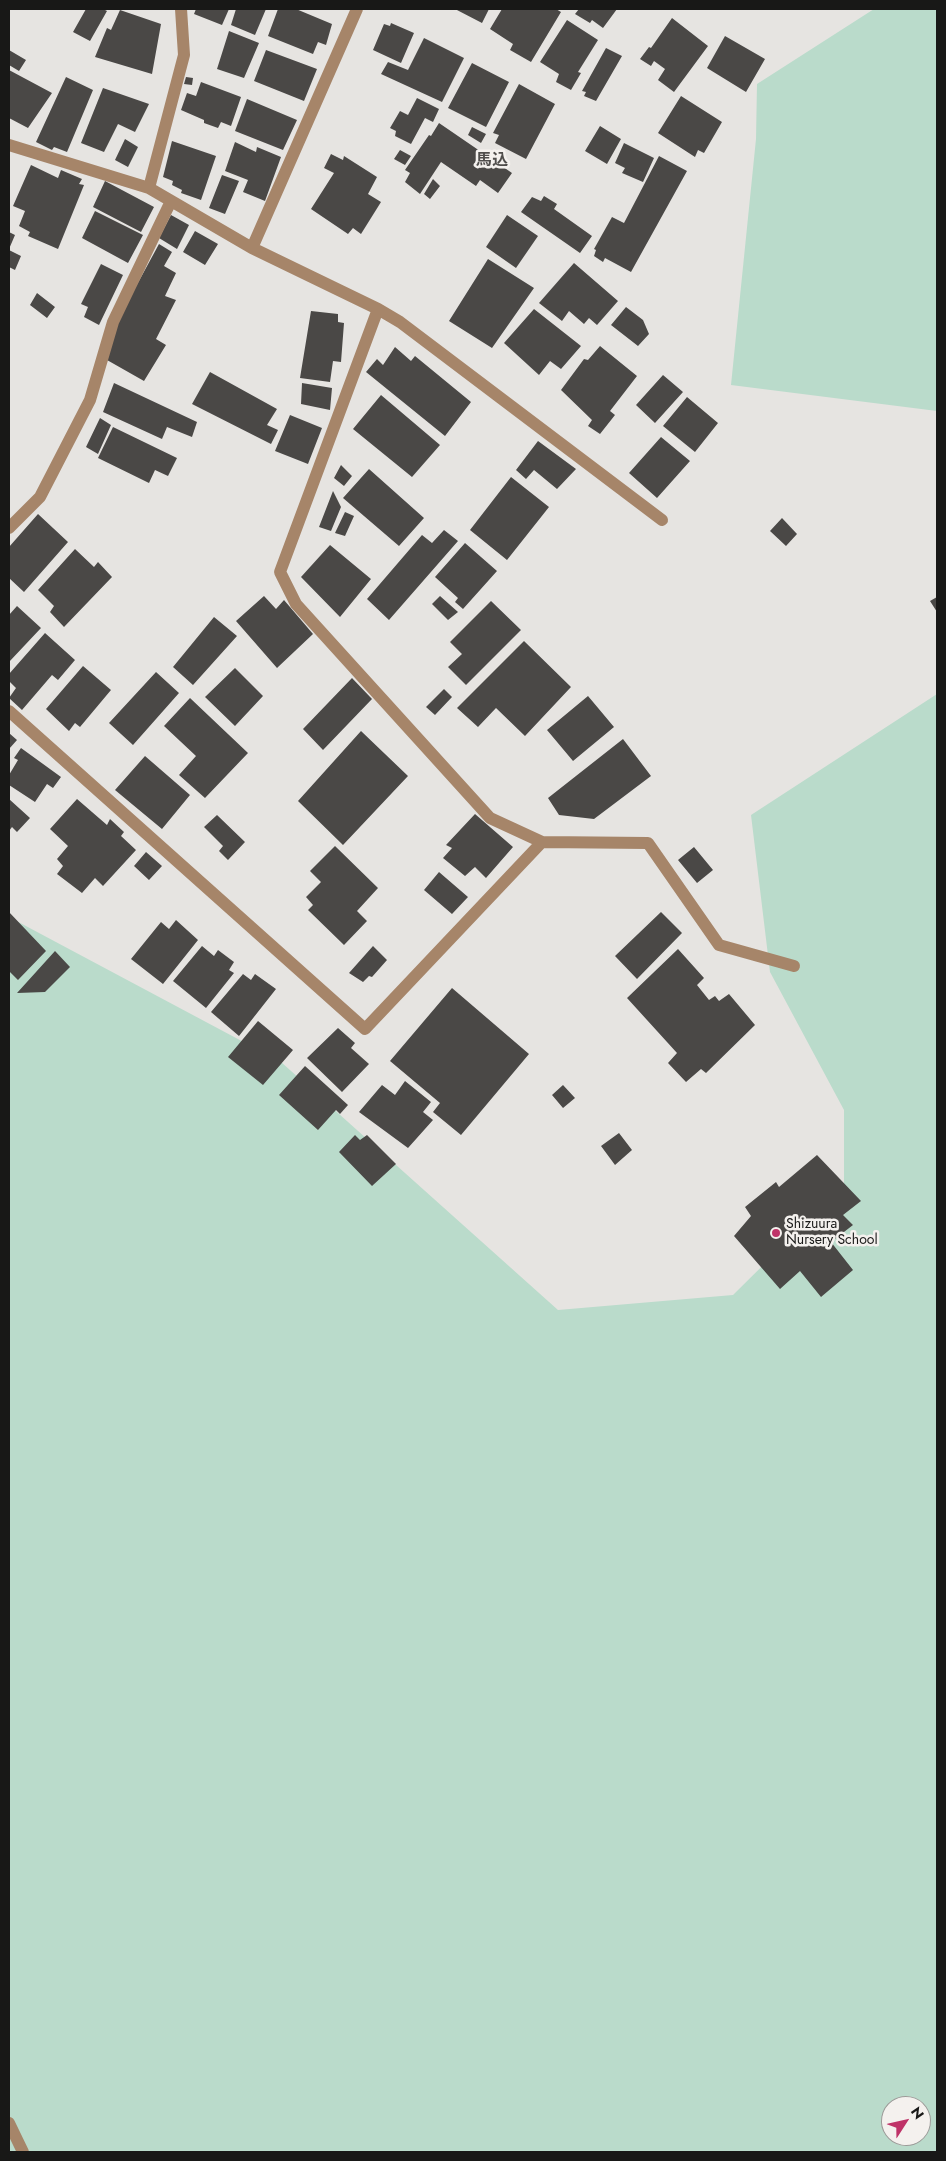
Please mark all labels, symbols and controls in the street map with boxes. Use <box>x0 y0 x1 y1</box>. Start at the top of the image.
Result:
district label: 馬込 <box>476 151 508 171</box>
place label: Shizuura Nursery School <box>786 1217 878 1250</box>
marker: Shizuura Nursery School <box>770 1227 782 1239</box>
north arrow <box>881 2096 931 2146</box>
text: N <box>906 2103 929 2123</box>

